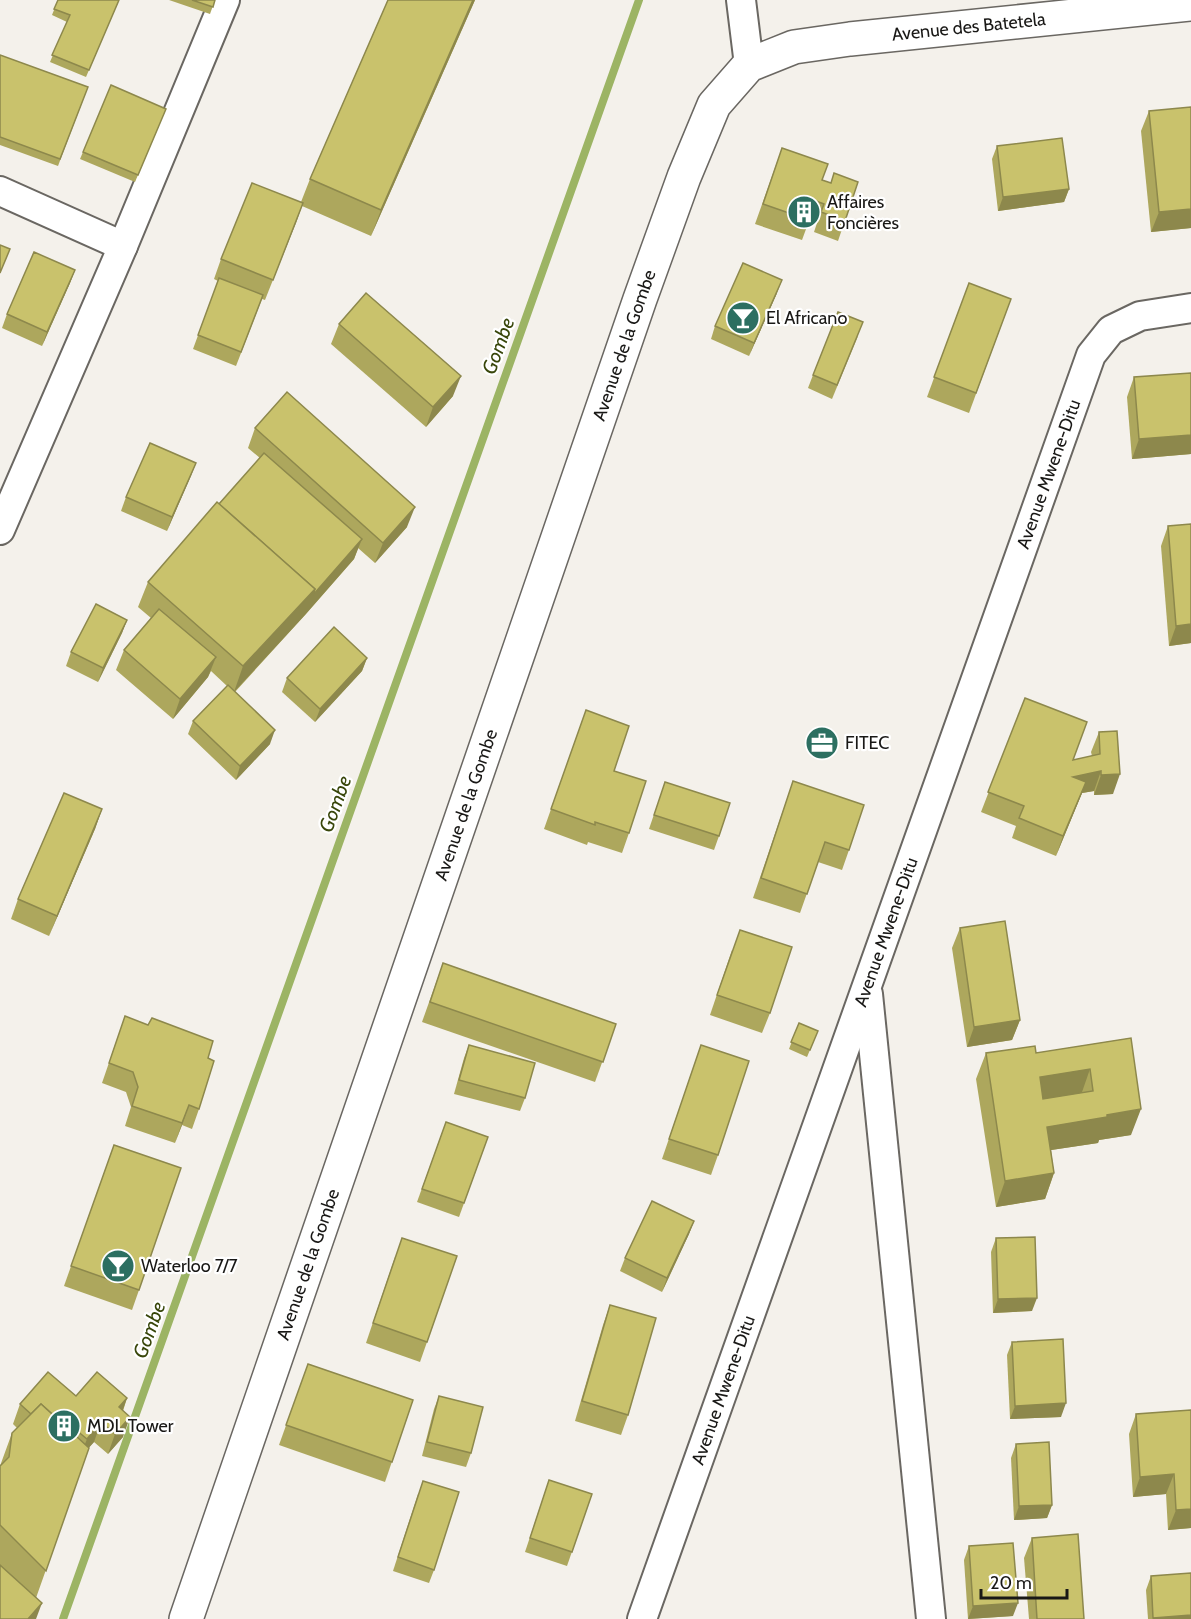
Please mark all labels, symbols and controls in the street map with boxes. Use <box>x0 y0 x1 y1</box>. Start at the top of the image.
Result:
street label: Avenue des Batetela <box>891 8 1047 46</box>
place label: Affaires Foncières <box>827 191 899 234</box>
building icon: Affaires Foncières <box>786 194 822 230</box>
street label: Avenue de la Gombe <box>588 267 661 424</box>
bar icon: El Africano <box>725 300 761 336</box>
place label: El Africano <box>766 307 847 329</box>
water label: Gombe <box>477 315 519 377</box>
street label: Avenue Mwene-Ditu <box>1012 397 1085 552</box>
office icon: FITEC <box>804 725 840 761</box>
street label: Avenue de la Gombe <box>430 726 502 883</box>
place label: FITEC <box>845 732 889 754</box>
water label: Gombe <box>314 773 356 835</box>
street label: Avenue Mwene-Ditu <box>849 854 923 1010</box>
street label: Avenue de la Gombe <box>272 1186 344 1343</box>
bar icon: Waterloo 7/7 <box>100 1248 136 1284</box>
place label: Waterloo 7/7 <box>141 1255 238 1277</box>
water label: Gombe <box>128 1299 170 1361</box>
street label: Avenue Mwene-Ditu <box>687 1312 760 1468</box>
building icon: MDL Tower <box>46 1408 82 1444</box>
place label: MDL Tower <box>87 1415 174 1437</box>
scale bar <box>981 1562 1066 1600</box>
text: 20 m <box>990 1572 1032 1594</box>

